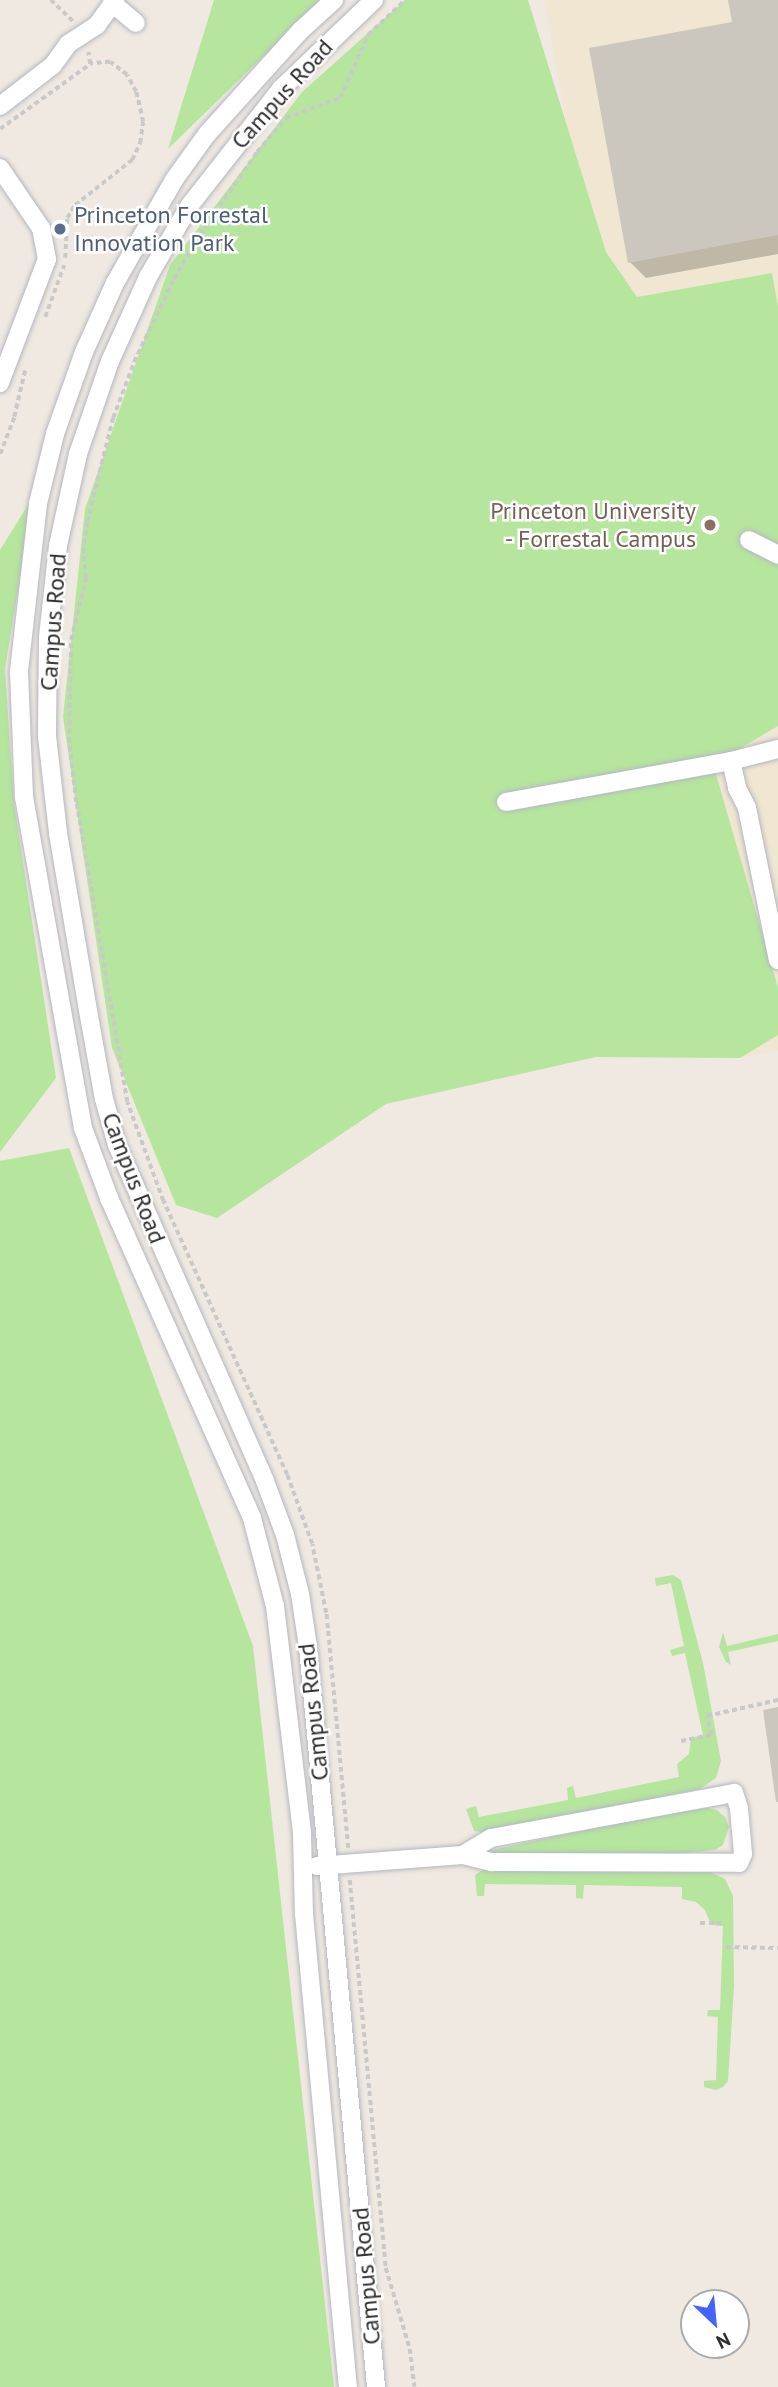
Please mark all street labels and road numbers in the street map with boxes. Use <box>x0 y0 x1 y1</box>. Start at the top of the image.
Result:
street label: Campus Road <box>225 33 339 155</box>
street label: Campus Road <box>34 552 72 692</box>
street label: Campus Road <box>96 1108 172 1248</box>
street label: Campus Road <box>291 1642 335 1782</box>
street label: Campus Road <box>346 2206 386 2346</box>

